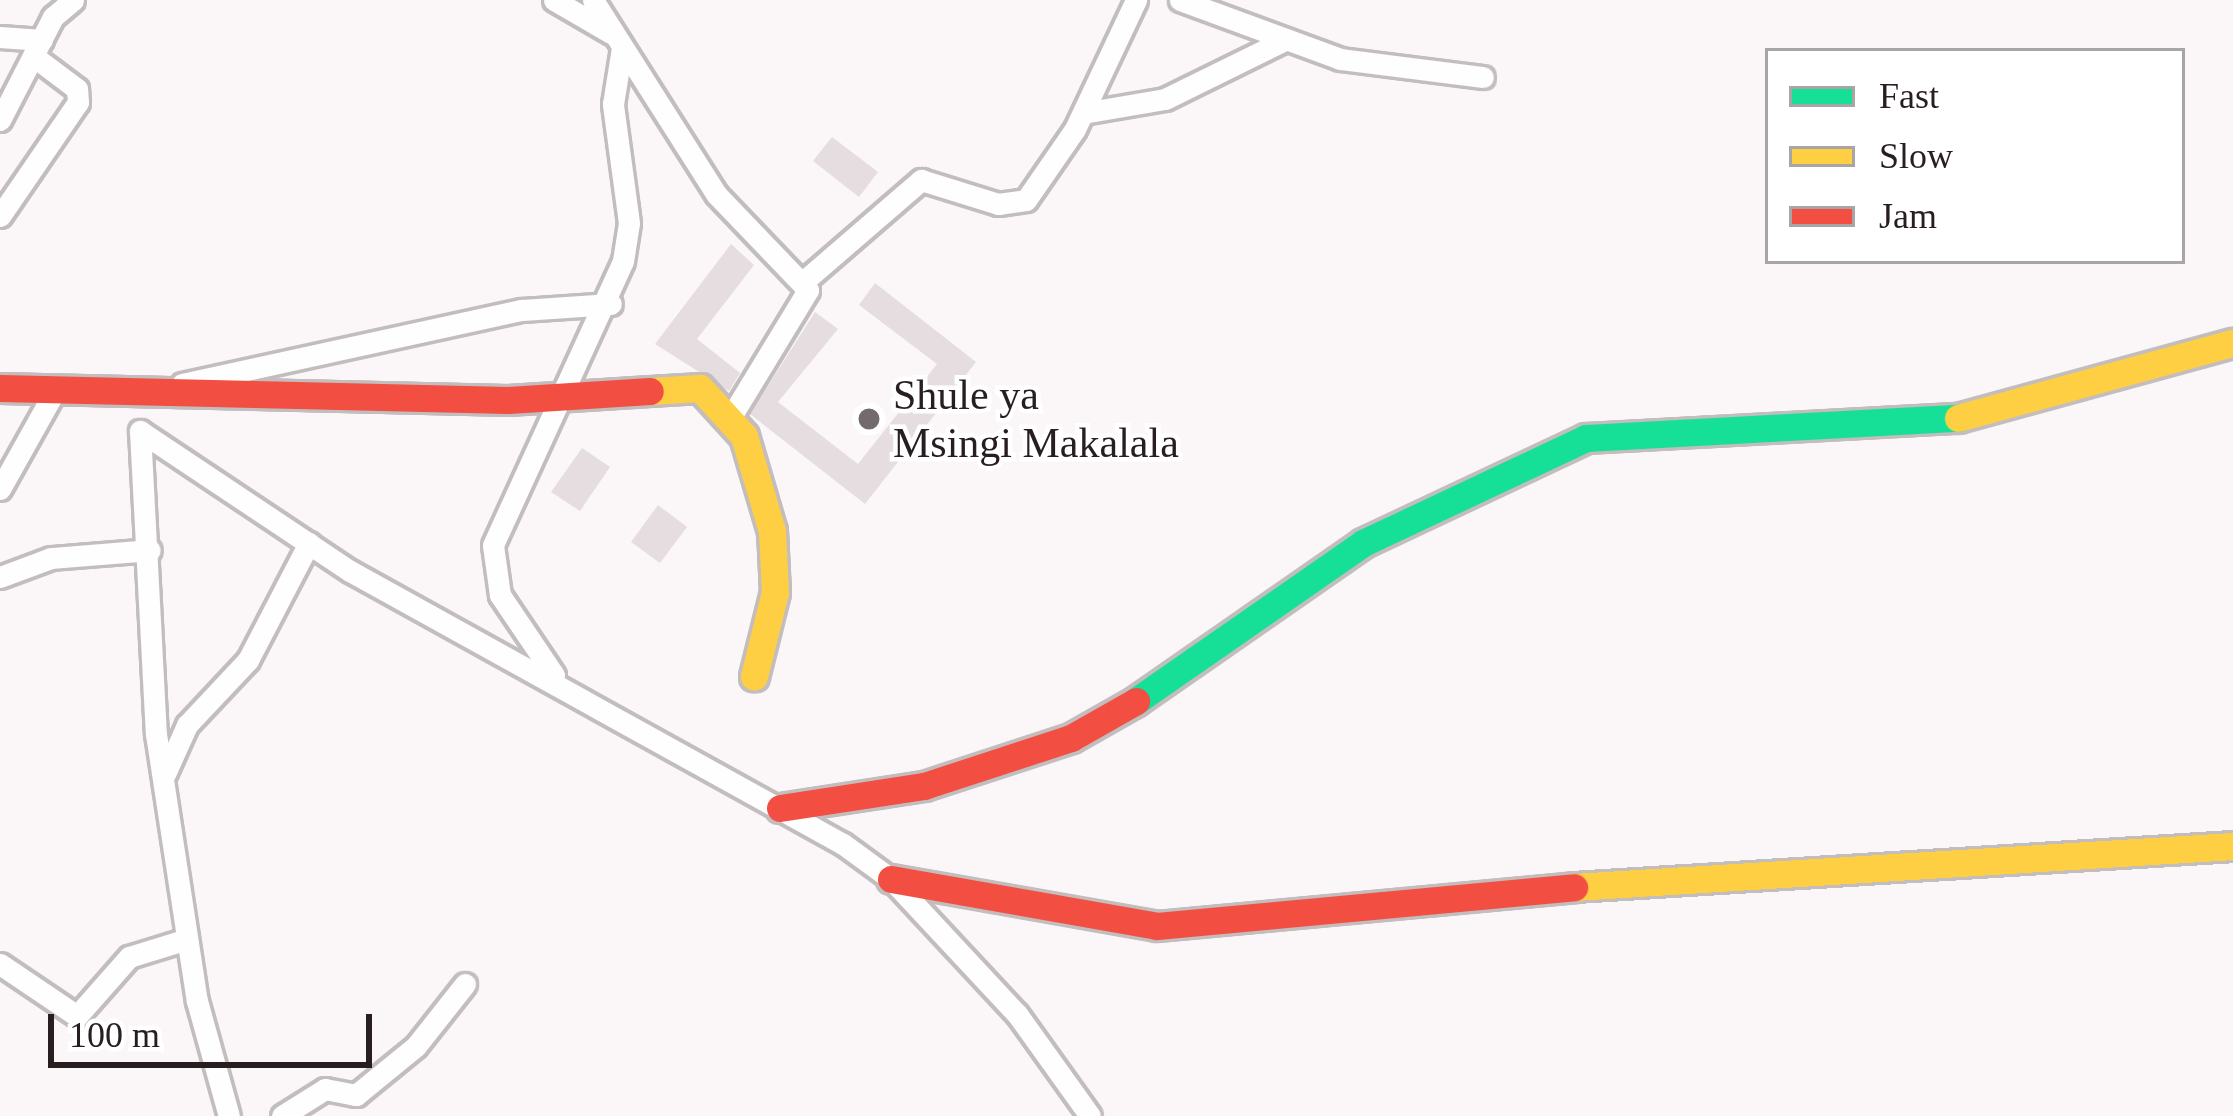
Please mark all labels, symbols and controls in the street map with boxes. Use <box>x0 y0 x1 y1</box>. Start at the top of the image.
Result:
legend <box>1765 48 2185 264</box>
text: Fast <box>1879 76 1939 116</box>
text: Slow <box>1879 136 1953 176</box>
text: Jam <box>1879 196 1937 236</box>
place label: Shule ya Msingi Makalala <box>893 370 1179 468</box>
marker: Shule ya Msingi Makalala <box>856 406 882 432</box>
scale bar <box>54 990 378 1064</box>
text: 100 m <box>69 1015 160 1055</box>

